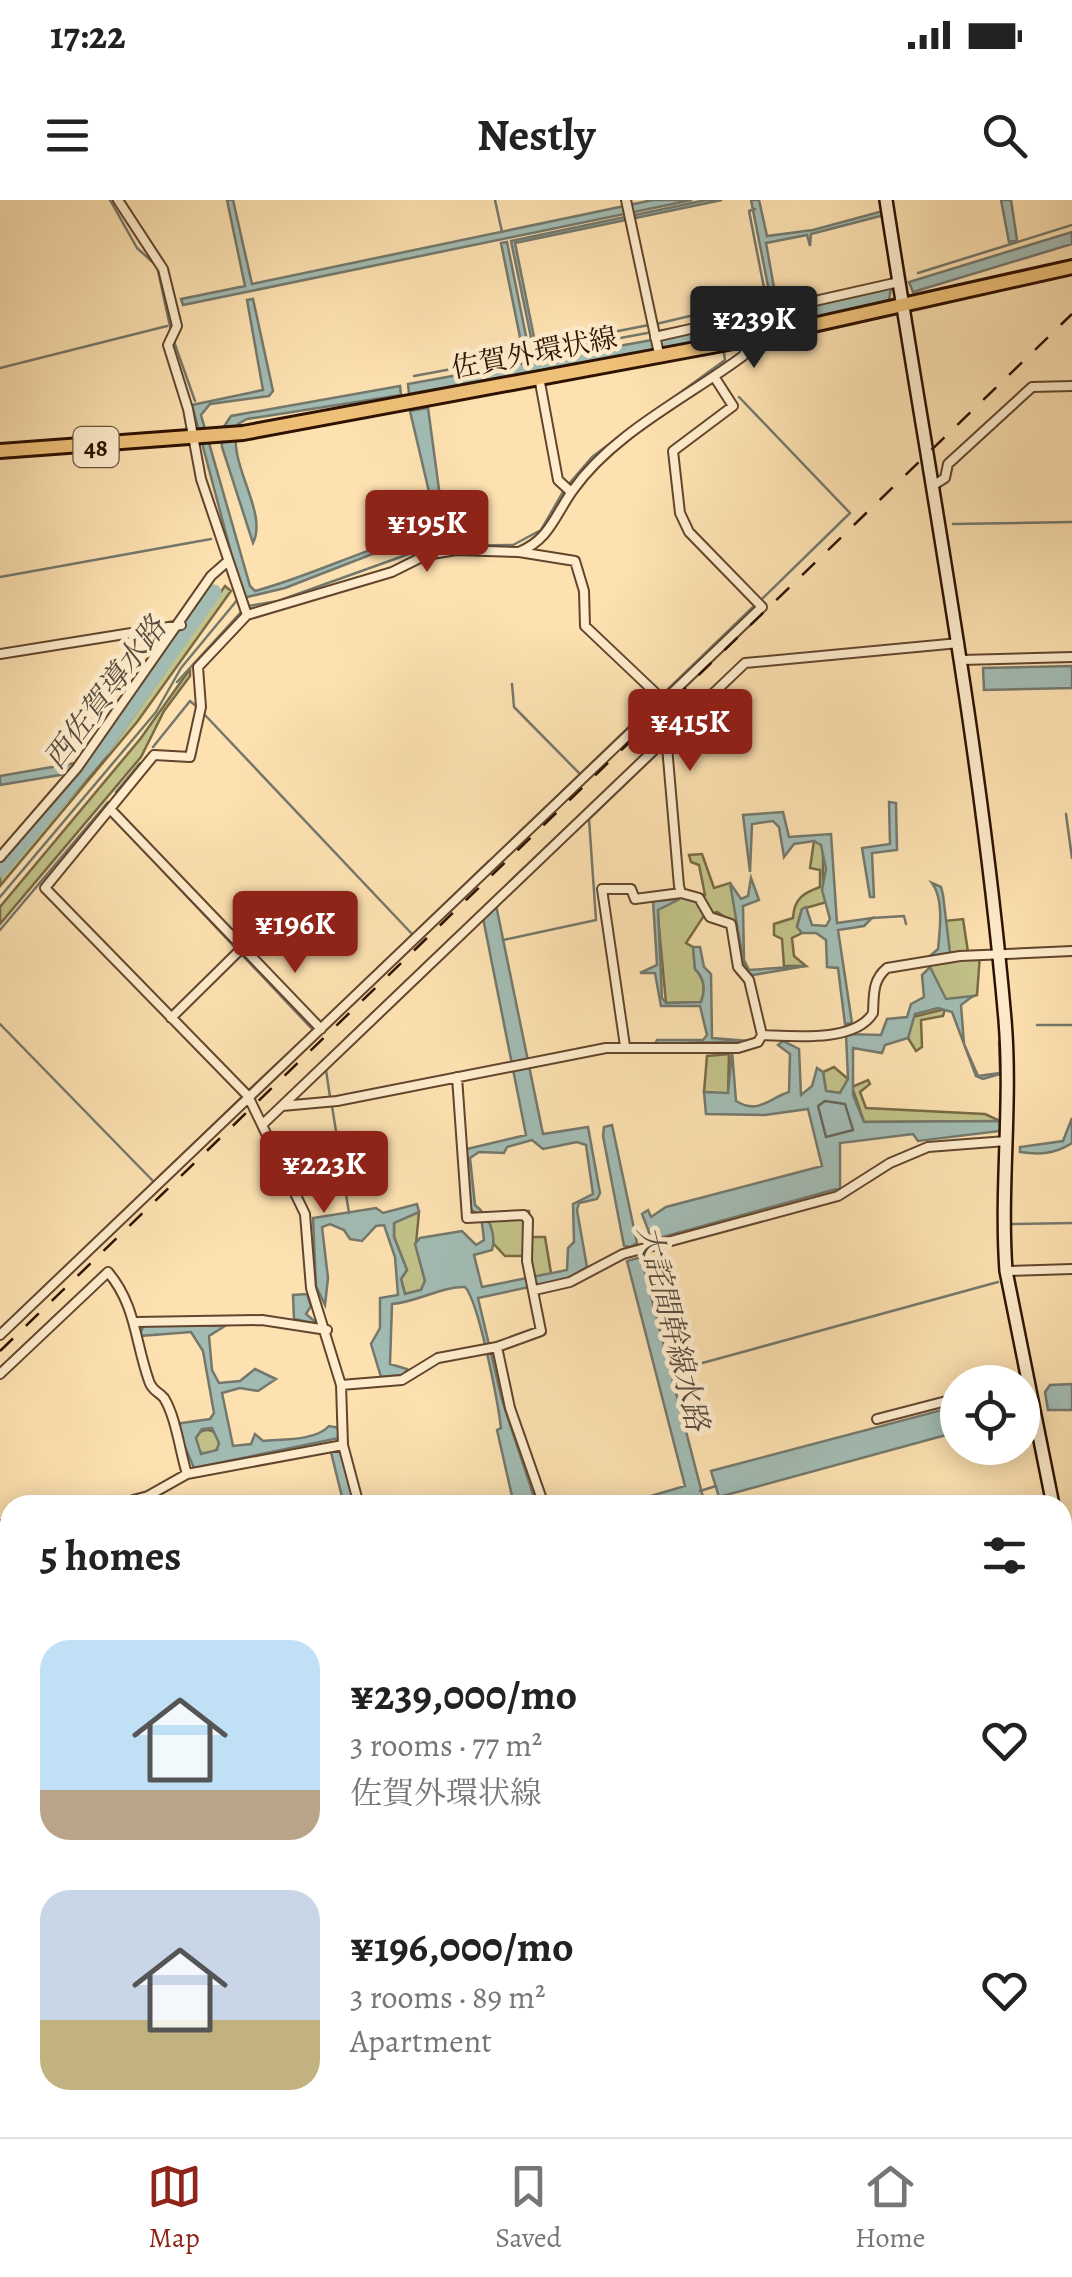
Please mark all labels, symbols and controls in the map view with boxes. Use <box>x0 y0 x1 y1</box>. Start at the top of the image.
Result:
text: 17:22 <box>50 9 126 61</box>
text: Nestly <box>477 104 595 166</box>
icon: menu <box>40 108 95 163</box>
icon: search <box>977 108 1032 163</box>
pin: ¥239K <box>684 286 824 371</box>
text: ¥239K <box>712 296 796 340</box>
street label: 佐賀外環状線 <box>448 318 620 388</box>
road number: 48 <box>74 427 118 467</box>
pin: ¥195K <box>357 490 497 575</box>
text: ¥195K <box>387 500 467 544</box>
water label: 西佐賀導水路 <box>35 607 176 777</box>
pin: ¥415K <box>620 689 760 774</box>
text: ¥415K <box>650 699 730 743</box>
pin: ¥196K <box>225 891 365 976</box>
text: ¥196K <box>255 901 335 945</box>
pin: ¥223K <box>254 1131 394 1216</box>
text: ¥223K <box>282 1141 366 1185</box>
water label: 大詫間幹線水路 <box>628 1221 718 1437</box>
map controls <box>940 1365 1040 1465</box>
button: locate <box>940 1365 1040 1465</box>
text: 5 homes <box>40 1527 181 1584</box>
icon: filters <box>977 1528 1032 1583</box>
text: ¥239,000/mo <box>350 1666 577 1723</box>
icon: home <box>120 1680 240 1800</box>
icon: heart <box>977 1713 1032 1768</box>
text: 3 rooms · 77 m² <box>350 1723 542 1767</box>
text: 佐賀外環状線 <box>350 1771 542 1815</box>
text: ¥196,000/mo <box>350 1918 574 1975</box>
icon: home <box>120 1930 240 2050</box>
icon: heart <box>977 1963 1032 2018</box>
text: 3 rooms · 89 m² <box>350 1975 546 2019</box>
text: Apartment <box>350 2019 492 2063</box>
tab: Map <box>147 2159 202 2257</box>
tab: Saved <box>495 2159 562 2257</box>
tab: Home <box>855 2159 925 2257</box>

